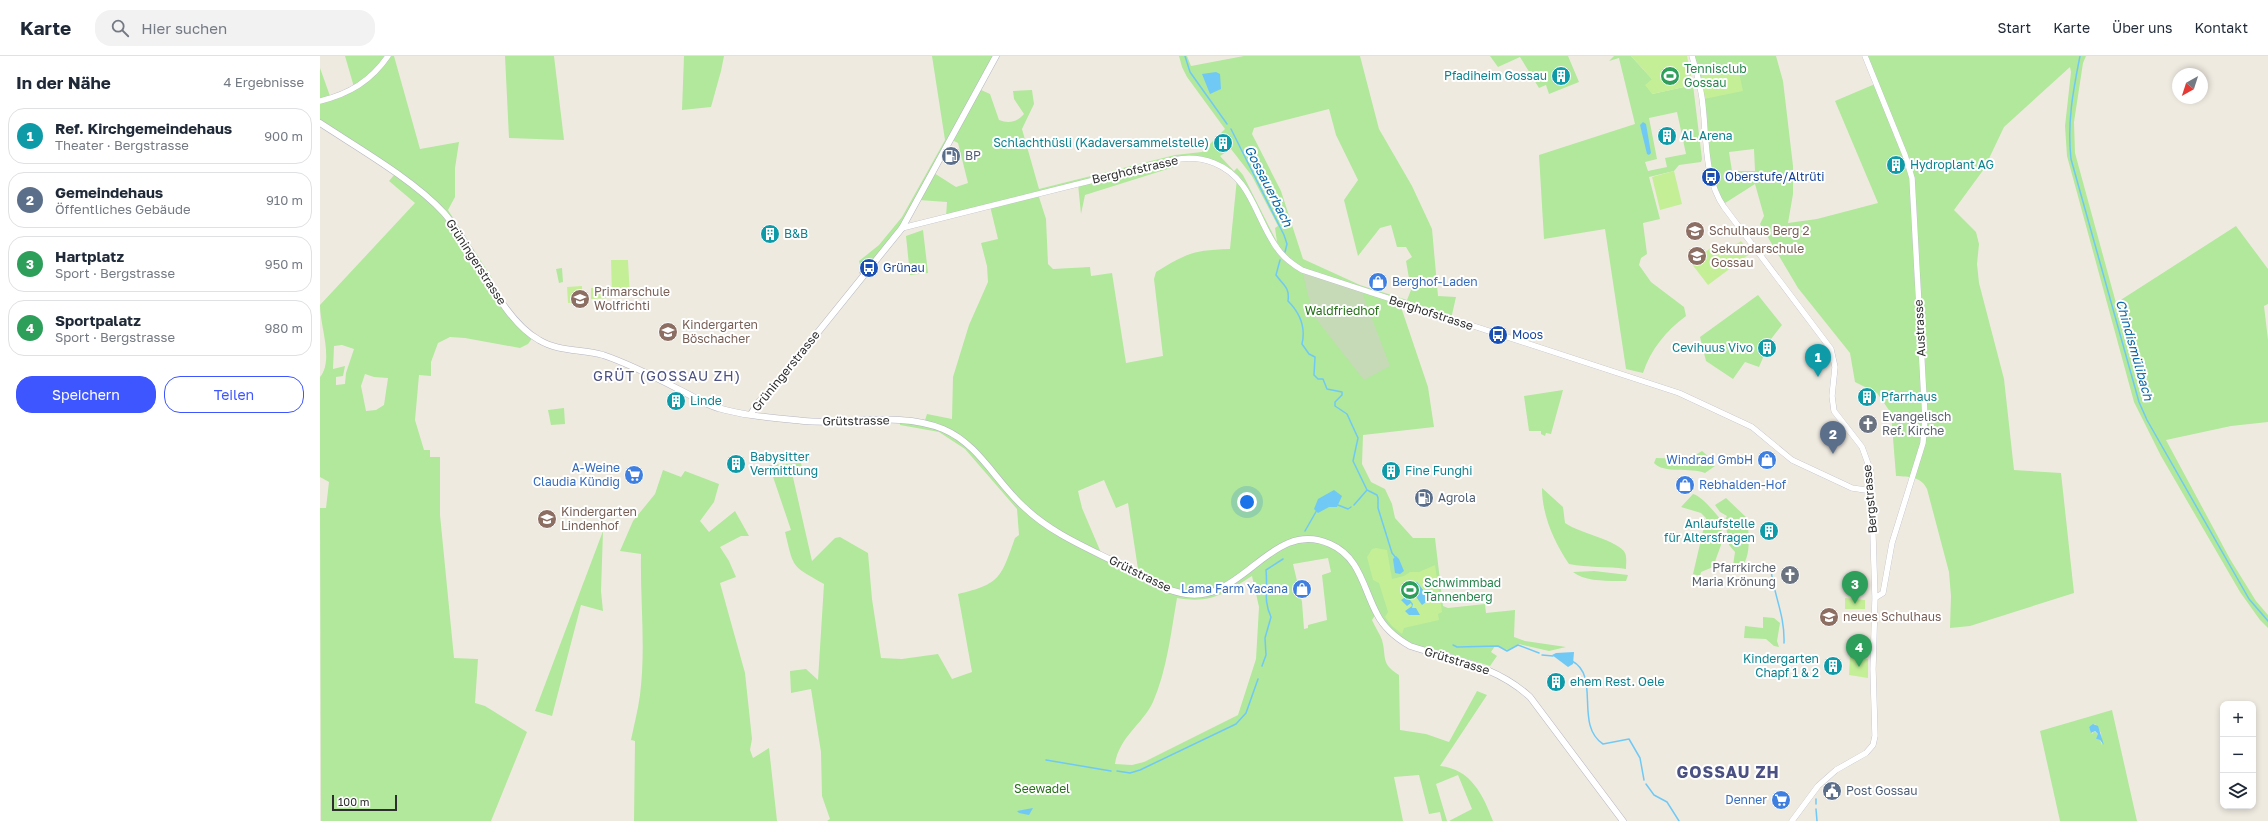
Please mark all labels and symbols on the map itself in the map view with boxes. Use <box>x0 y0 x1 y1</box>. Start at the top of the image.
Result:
place label: Tennisclub Gossau <box>1684 61 1747 90</box>
building icon: Pfadiheim Gossau <box>1550 65 1572 87</box>
sports icon: Tennisclub Gossau <box>1659 65 1681 87</box>
place label: Pfadiheim Gossau <box>1444 68 1547 83</box>
north arrow <box>2172 68 2208 104</box>
building icon: AL Arena <box>1656 125 1678 147</box>
place label: AL Arena <box>1681 128 1733 143</box>
building icon: Schlachthüsli (Kadaversammelstelle) <box>1212 132 1234 154</box>
place label: Schlachthüsli (Kadaversammelstelle) <box>993 135 1209 150</box>
water label: Gossauerbach <box>1242 143 1297 230</box>
fuel station icon: BP <box>940 145 962 167</box>
place label: BP <box>965 148 981 163</box>
street label: Berghofstrasse <box>1090 152 1179 187</box>
building icon: Hydroplant AG <box>1885 154 1907 176</box>
place label: Hydroplant AG <box>1910 157 1994 172</box>
bus stop icon: Oberstufe/Altrüti <box>1700 166 1722 188</box>
place label: Oberstufe/Altrüti <box>1725 169 1824 184</box>
street label: Grüningerstrasse <box>443 216 510 308</box>
school or university icon: Schulhaus Berg 2 <box>1684 220 1706 242</box>
building icon: B&B <box>759 223 781 245</box>
place label: Schulhaus Berg 2 <box>1709 223 1809 238</box>
place label: B&B <box>784 226 808 241</box>
place label: Sekundarschule Gossau <box>1711 241 1804 270</box>
school or university icon: Sekundarschule Gossau <box>1686 245 1708 267</box>
bus stop icon: Grünau <box>858 257 880 279</box>
place label: Grünau <box>883 260 925 275</box>
shop icon: Berghof-Laden <box>1367 271 1389 293</box>
place label: Berghof-Laden <box>1392 274 1478 289</box>
place label: Primarschule Wolfrichti <box>594 284 670 313</box>
school or university icon: Primarschule Wolfrichti <box>569 288 591 310</box>
street label: Berghofstrasse <box>1387 292 1475 333</box>
water label: Chindismülibach <box>2113 298 2157 403</box>
street label: Austrasse <box>1911 299 1928 357</box>
park label: Waldfriedhof <box>1305 303 1380 318</box>
place label: Kindergarten Böschacher <box>682 317 758 346</box>
school or university icon: Kindergarten Böschacher <box>657 321 679 343</box>
bus stop icon: Moos <box>1487 324 1509 346</box>
street label: Grüningerstrasse <box>748 327 823 414</box>
place label: Moos <box>1512 327 1543 342</box>
building icon: Cevihuus Vivo <box>1756 337 1778 359</box>
place label: Cevihuus Vivo <box>1672 340 1753 355</box>
pin: 1 <box>1805 344 1831 377</box>
district label: GRÜT (GOSSAU ZH) <box>593 367 741 384</box>
building icon: Pfarrhaus <box>1856 386 1878 408</box>
place label: Pfarrhaus <box>1881 389 1937 404</box>
building icon: Linde <box>665 390 687 412</box>
place label: Linde <box>690 393 722 408</box>
place label: Evangelisch Ref. Kirche <box>1882 409 1951 438</box>
street label: Grütstrasse <box>822 412 890 429</box>
church icon: Evangelisch Ref. Kirche <box>1857 413 1879 435</box>
pin: 2 <box>1820 421 1846 454</box>
place label: Babysitter Vermittlung <box>750 449 818 478</box>
shop icon: Windrad GmbH <box>1756 449 1778 471</box>
place label: Windrad GmbH <box>1666 452 1753 467</box>
building icon: Babysitter Vermittlung <box>725 453 747 475</box>
place label: A-Weine Claudia Kündig <box>533 460 620 489</box>
building icon: Fine Funghi <box>1380 460 1402 482</box>
place label: Fine Funghi <box>1405 463 1472 478</box>
supermarket icon: A-Weine Claudia Kündig <box>623 464 645 486</box>
street label: Bergstrasse <box>1859 464 1880 534</box>
shop icon: Rebhalden-Hof <box>1674 474 1696 496</box>
place label: Rebhalden-Hof <box>1699 477 1787 492</box>
fuel station icon: Agrola <box>1413 487 1435 509</box>
place label: Agrola <box>1438 490 1476 505</box>
your location <box>1237 492 1257 512</box>
place label: Kindergarten Lindenhof <box>561 504 637 533</box>
school or university icon: Kindergarten Lindenhof <box>536 508 558 530</box>
place label: Anlaufstelle für Altersfragen <box>1664 516 1755 545</box>
building icon: Anlaufstelle für Altersfragen <box>1758 520 1780 542</box>
street label: Grütstrasse <box>1107 552 1174 595</box>
place label: Pfarrkirche Maria Krönung <box>1692 560 1776 589</box>
church icon: Pfarrkirche Maria Krönung <box>1779 564 1801 586</box>
pin: 3 <box>1842 571 1868 604</box>
place label: Schwimmbad Tannenberg <box>1424 575 1501 604</box>
shop icon: Lama Farm Yacana <box>1291 578 1313 600</box>
sports icon: Schwimmbad Tannenberg <box>1399 579 1421 601</box>
place label: Lama Farm Yacana <box>1181 581 1288 596</box>
school or university icon: neues Schulhaus <box>1818 606 1840 628</box>
place label: neues Schulhaus <box>1843 609 1941 624</box>
pin: 4 <box>1846 634 1872 667</box>
street label: Grütstrasse <box>1423 643 1492 678</box>
place label: Kindergarten Chapf 1 & 2 <box>1743 651 1819 680</box>
building icon: Kindergarten Chapf 1 & 2 <box>1822 655 1844 677</box>
building icon: ehem Rest. Oele <box>1545 671 1567 693</box>
place label: ehem Rest. Oele <box>1570 674 1665 689</box>
district label: GOSSAU ZH <box>1676 762 1780 782</box>
public building icon: Post Gossau <box>1821 780 1843 802</box>
park label: Seewadel <box>1014 781 1070 796</box>
place label: Post Gossau <box>1846 783 1918 798</box>
supermarket icon: Denner <box>1770 789 1792 811</box>
place label: Denner <box>1725 792 1767 807</box>
scale bar <box>332 793 397 812</box>

